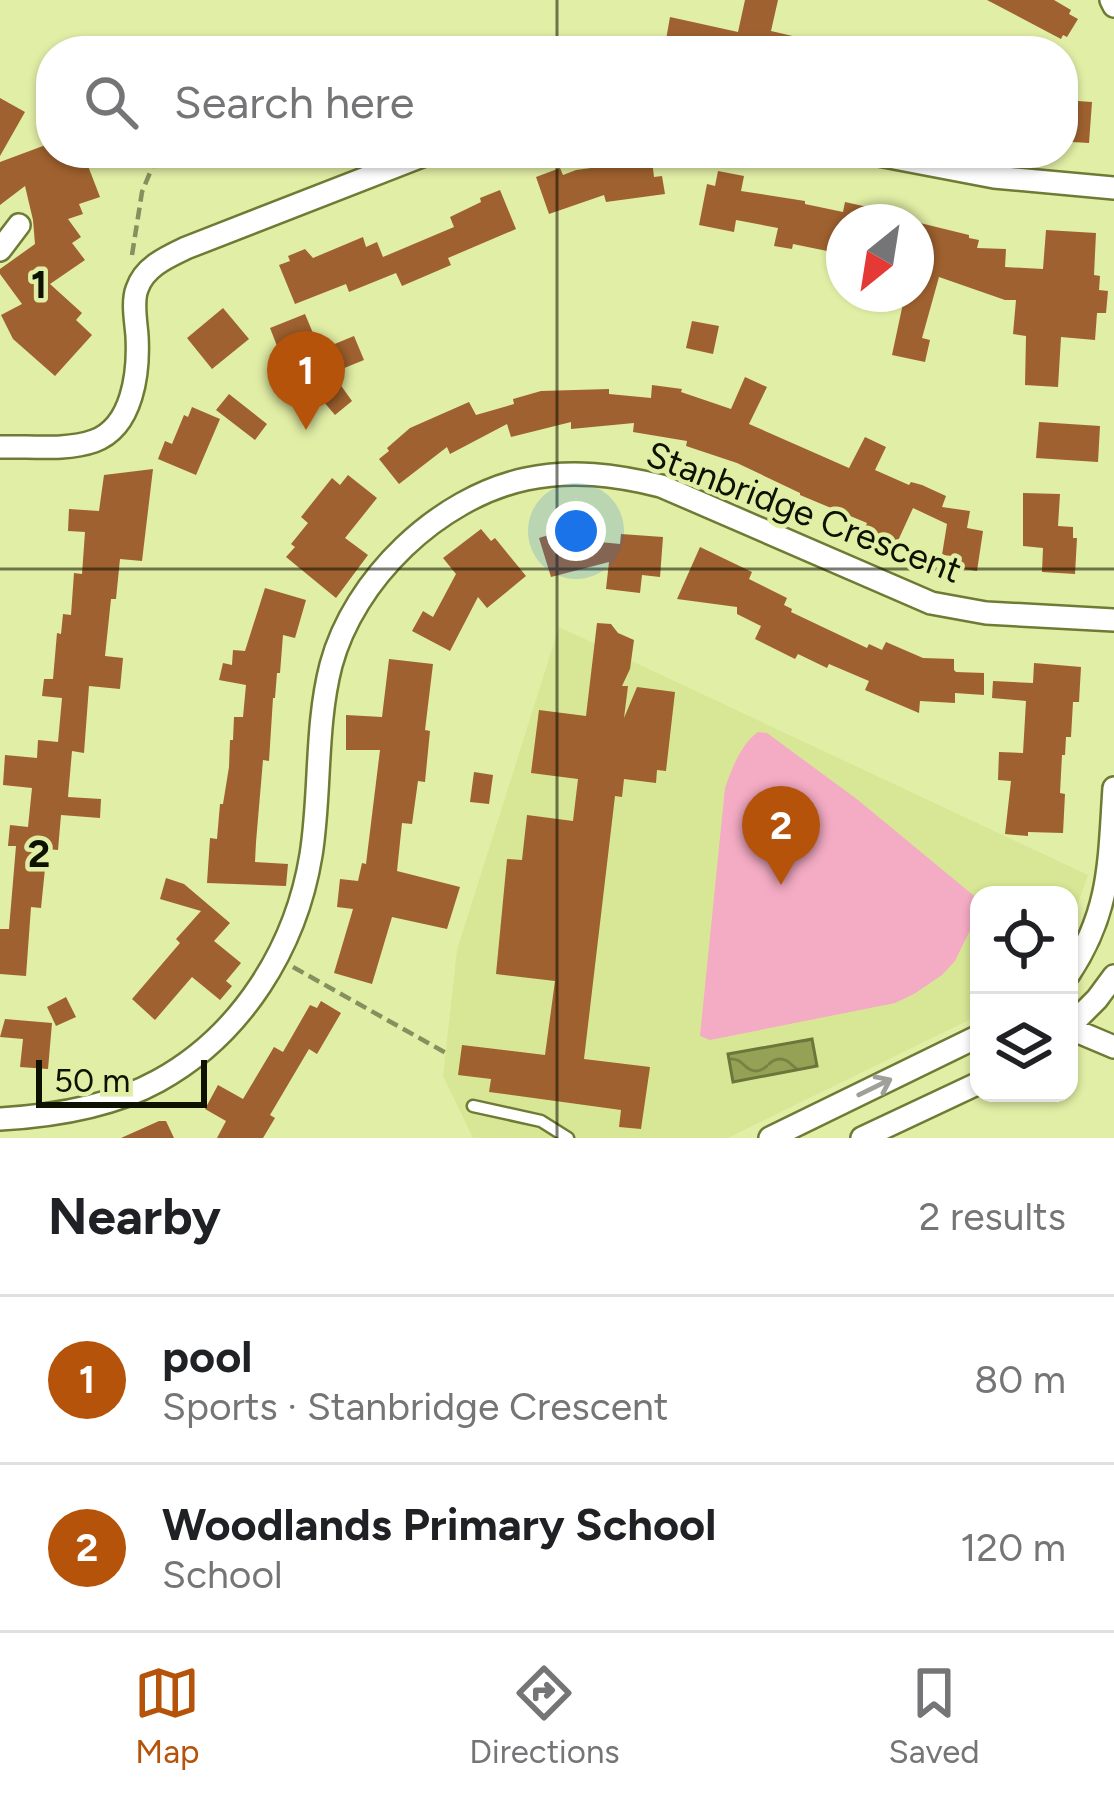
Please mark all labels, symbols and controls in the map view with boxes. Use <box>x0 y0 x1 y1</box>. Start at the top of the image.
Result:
search box <box>36 36 1078 168</box>
icon: search <box>78 69 144 135</box>
text: Search here <box>174 75 414 129</box>
north arrow <box>826 204 934 312</box>
text: 1 <box>31 261 47 308</box>
pin: 1 <box>267 331 345 430</box>
street label: Stanbridge Crescent <box>640 432 968 592</box>
your location <box>546 501 606 561</box>
pin: 2 <box>742 786 820 885</box>
text: 2 <box>28 830 50 877</box>
map controls <box>970 886 1078 1102</box>
button: locate <box>970 886 1078 994</box>
button: layers <box>970 994 1078 1102</box>
scale bar <box>36 1054 207 1107</box>
text: 50 m <box>54 1061 130 1100</box>
one-way arrow <box>856 1075 892 1097</box>
text: Nearby <box>48 1186 221 1247</box>
text: 2 results <box>919 1193 1066 1240</box>
text: pool <box>162 1329 252 1383</box>
text: 1 <box>79 1356 95 1403</box>
text: 80 m <box>974 1356 1066 1403</box>
text: Sports · Stanbridge Crescent <box>162 1383 669 1430</box>
text: Woodlands Primary School <box>162 1497 716 1551</box>
text: 2 <box>76 1524 98 1571</box>
text: 120 m <box>960 1524 1066 1571</box>
text: School <box>162 1551 283 1598</box>
tab: Map <box>134 1660 200 1771</box>
tab: Directions <box>469 1660 620 1771</box>
tab: Saved <box>889 1660 980 1771</box>

